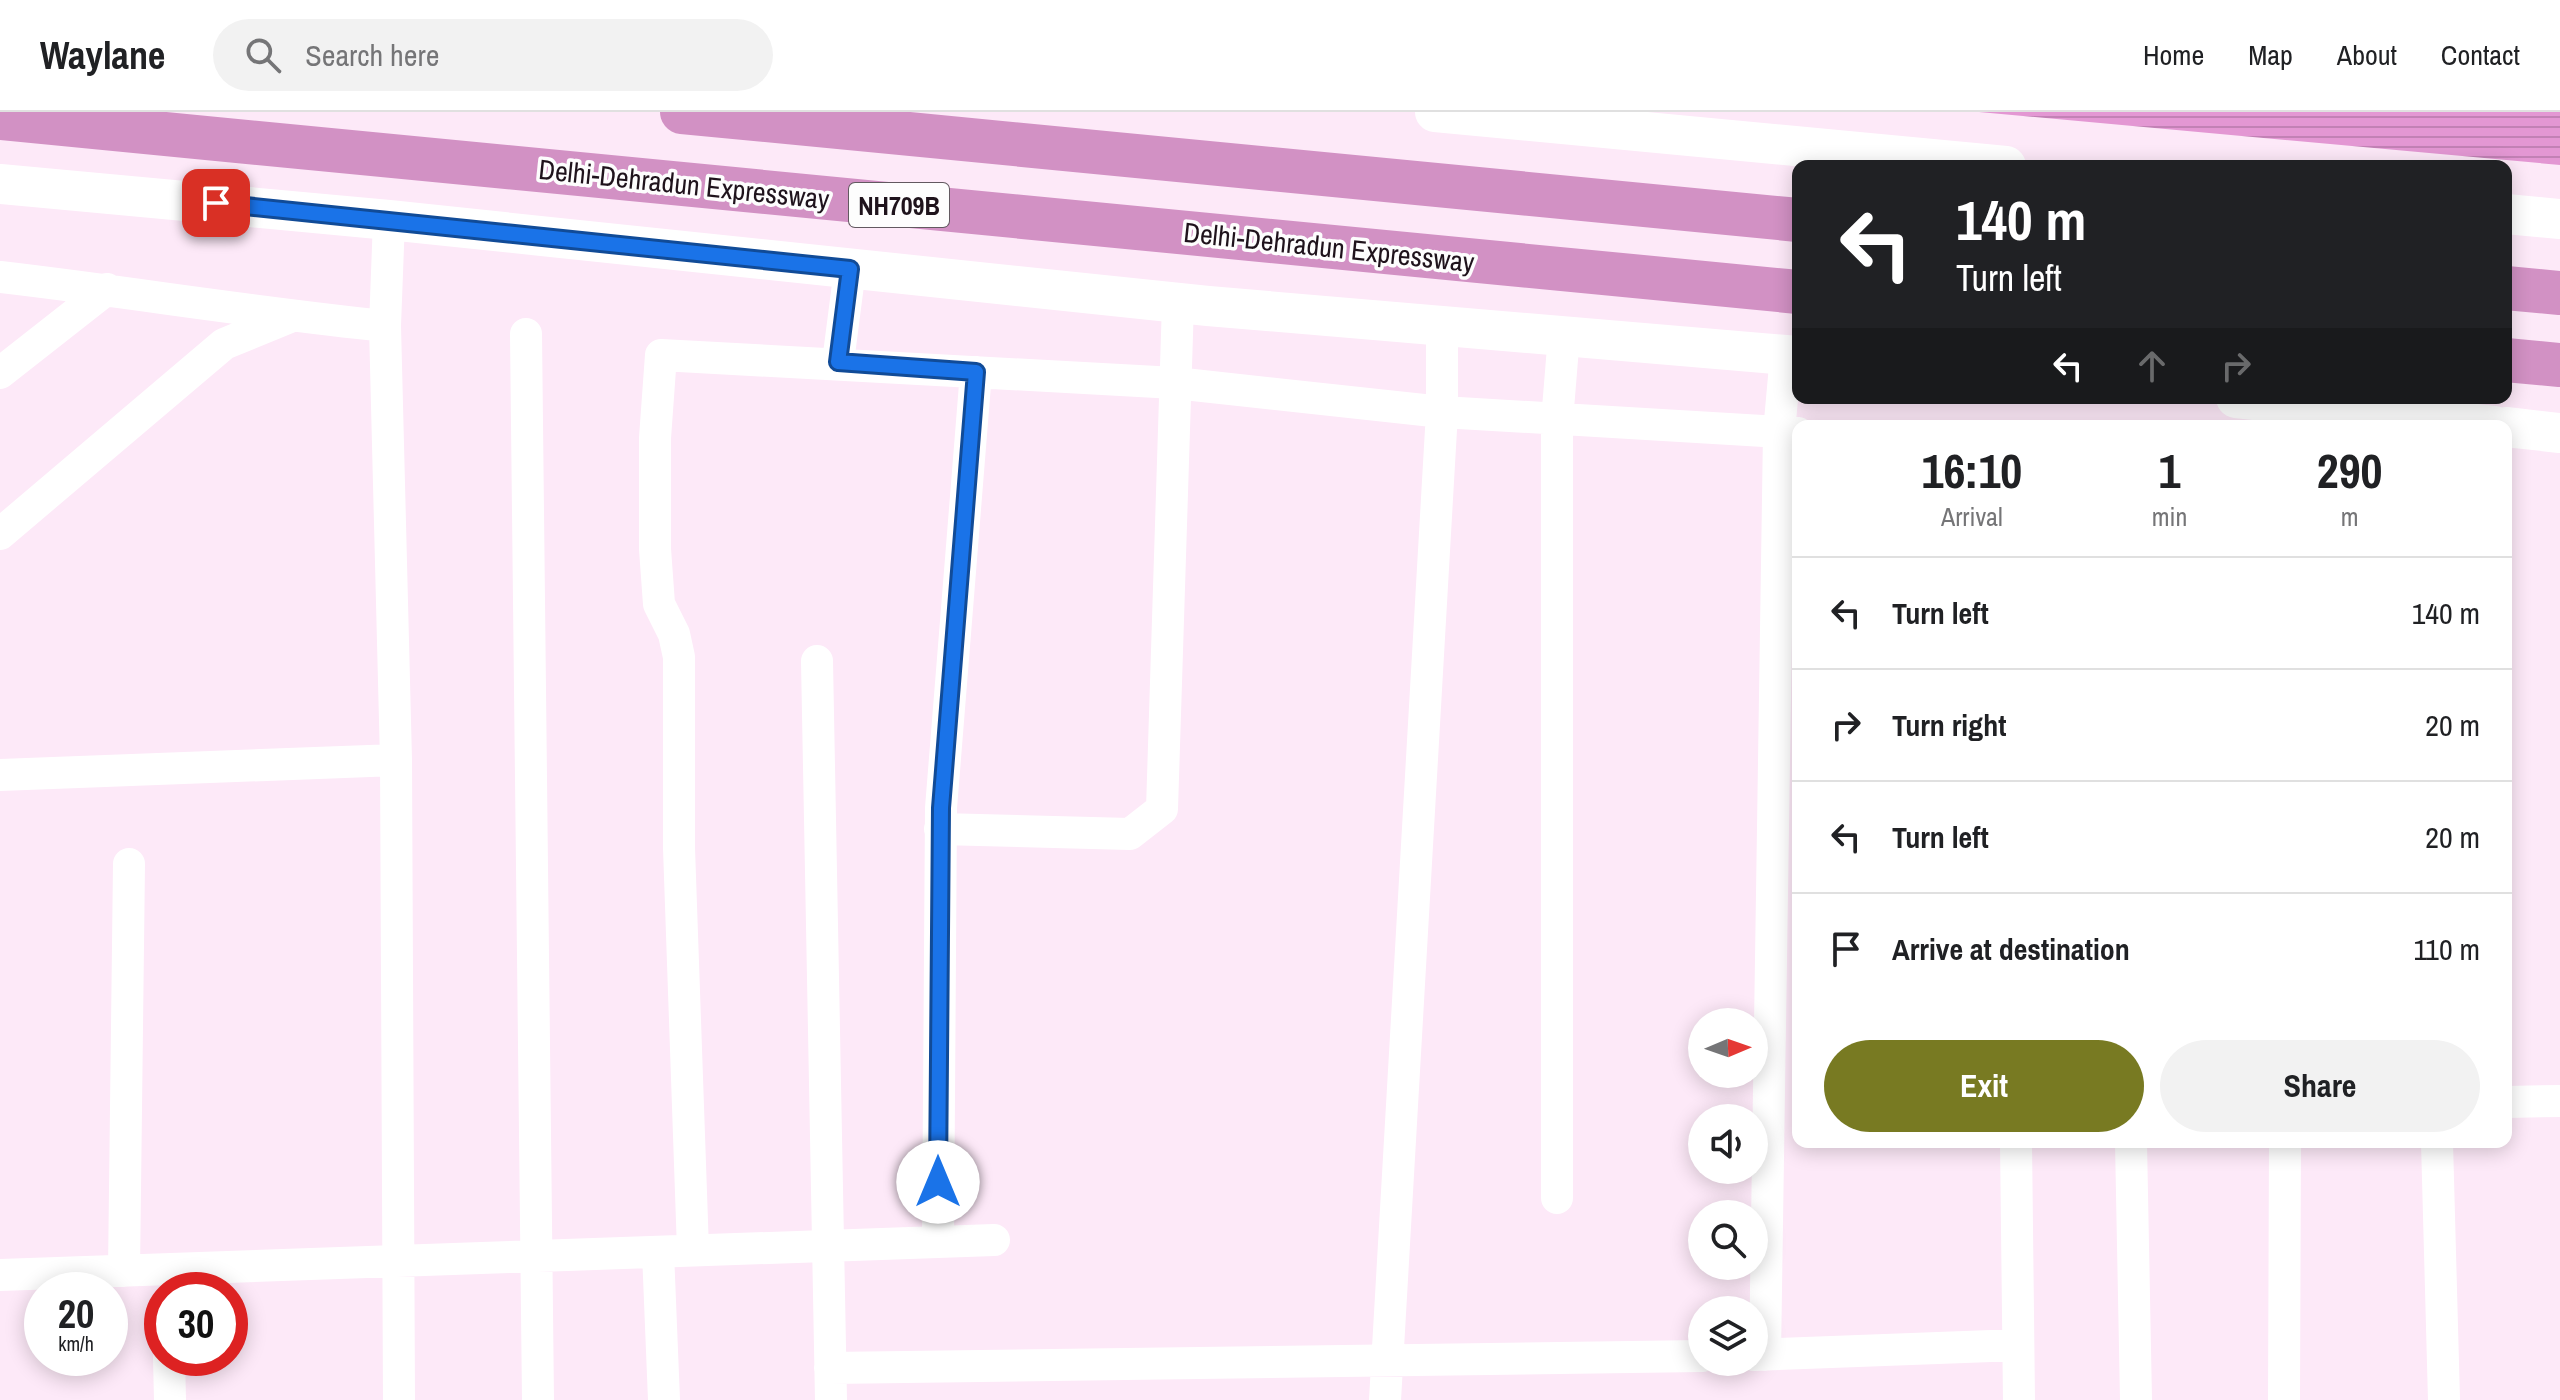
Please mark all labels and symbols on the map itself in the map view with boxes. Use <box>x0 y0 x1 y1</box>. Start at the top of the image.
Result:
street label: Delhi-Dehradun Expressway <box>537 150 832 218</box>
pin <box>182 169 250 237</box>
road number: NH709B <box>849 183 949 227</box>
street label: Delhi-Dehradun Expressway <box>1182 213 1477 281</box>
north arrow <box>1688 1008 1768 1088</box>
position arrow <box>896 1140 980 1224</box>
speed limit sign: 30 <box>144 1272 248 1376</box>

